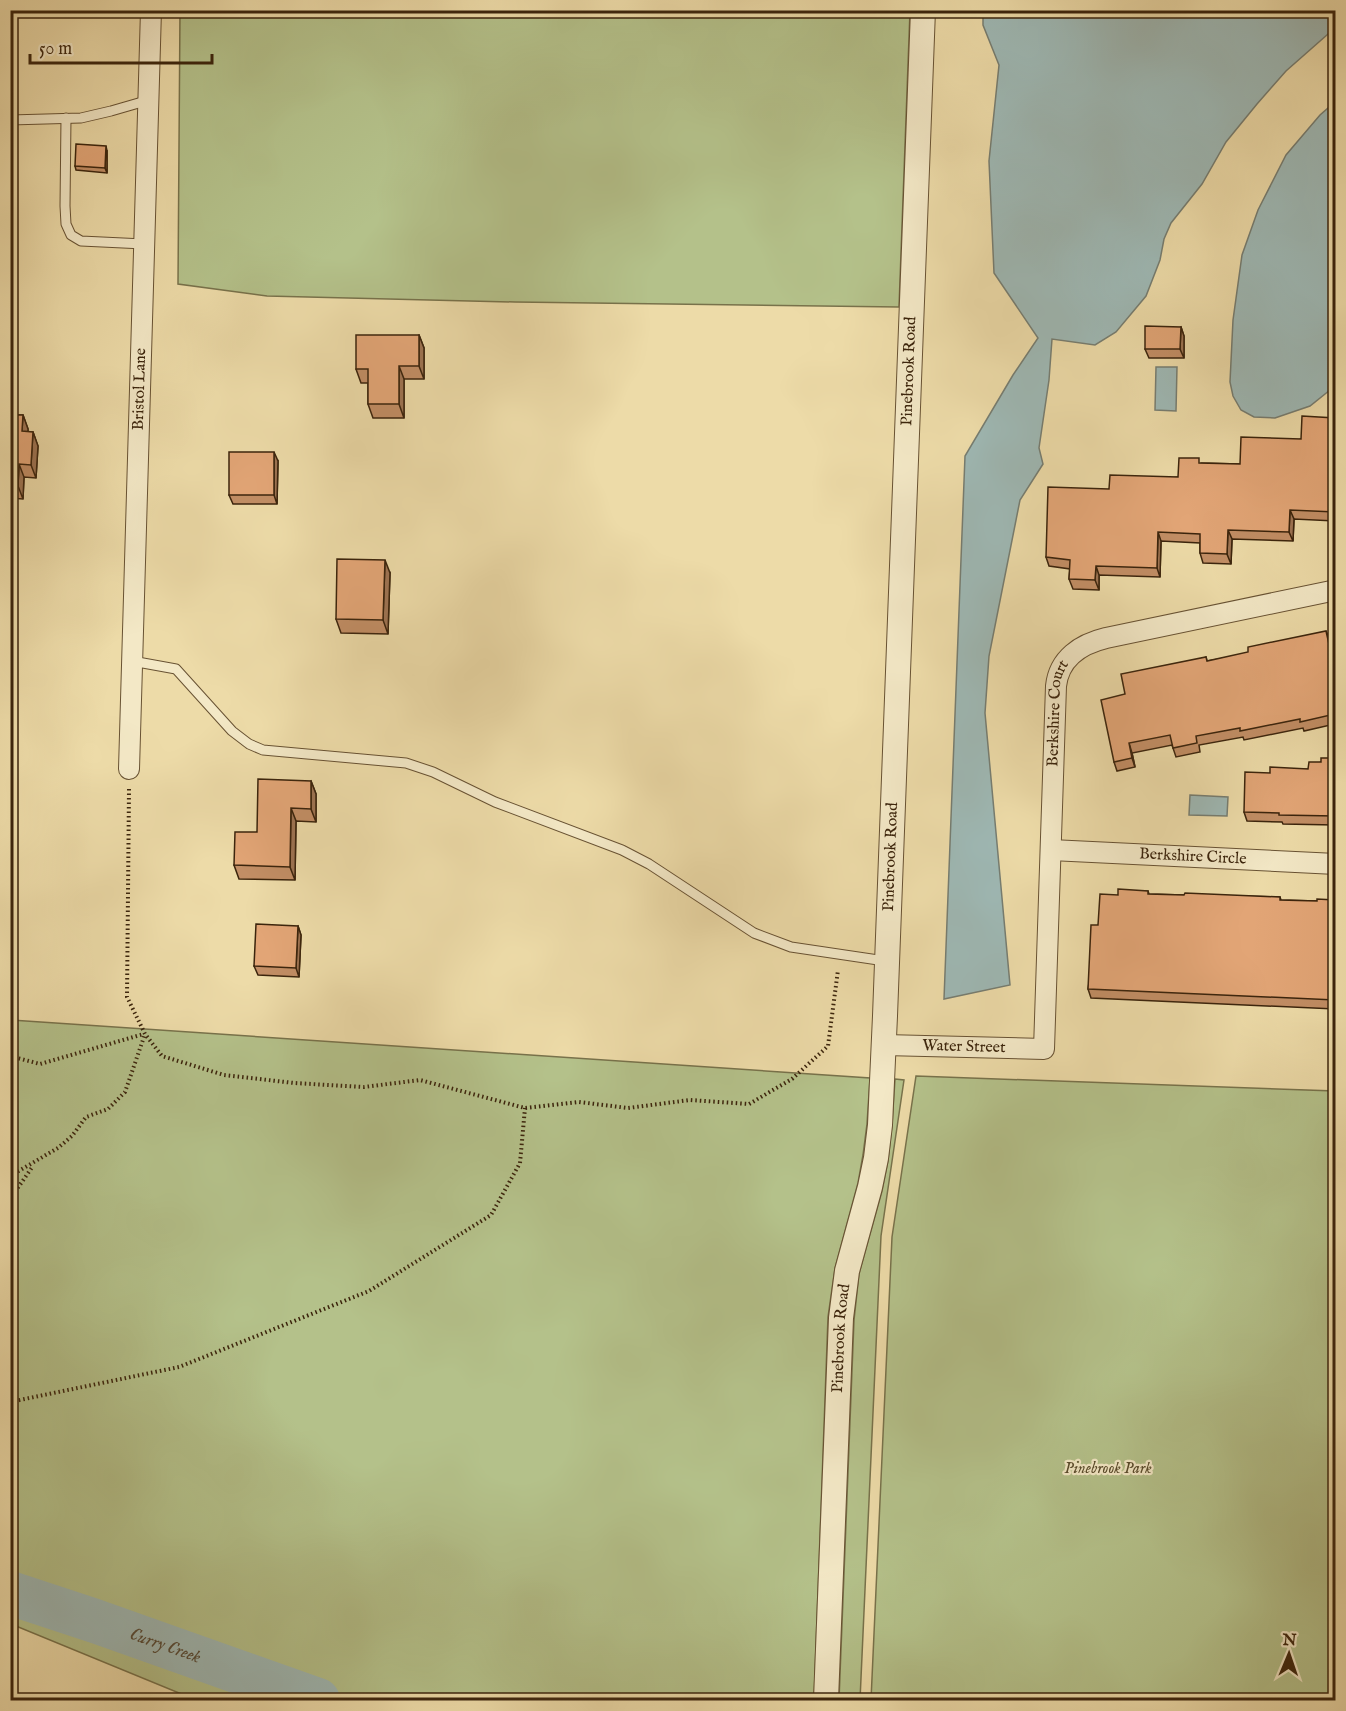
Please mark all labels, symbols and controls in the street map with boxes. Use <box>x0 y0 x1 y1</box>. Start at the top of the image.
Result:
scale bar <box>30 27 212 65</box>
text: 50 m <box>39 38 72 61</box>
street label: Pinebrook Road <box>897 316 921 426</box>
street label: Bristol Lane <box>129 348 151 431</box>
street label: Berkshire Court <box>1043 656 1074 767</box>
street label: Pinebrook Road <box>879 801 903 912</box>
street label: Berkshire Circle <box>1139 844 1247 870</box>
street label: Water Street <box>922 1036 1006 1058</box>
street label: Pinebrook Road <box>828 1282 855 1393</box>
park label: Pinebrook Park <box>1064 1459 1152 1479</box>
water label: Curry Creek <box>127 1623 204 1669</box>
north arrow <box>1259 1624 1319 1684</box>
text: N <box>1281 1631 1297 1651</box>

